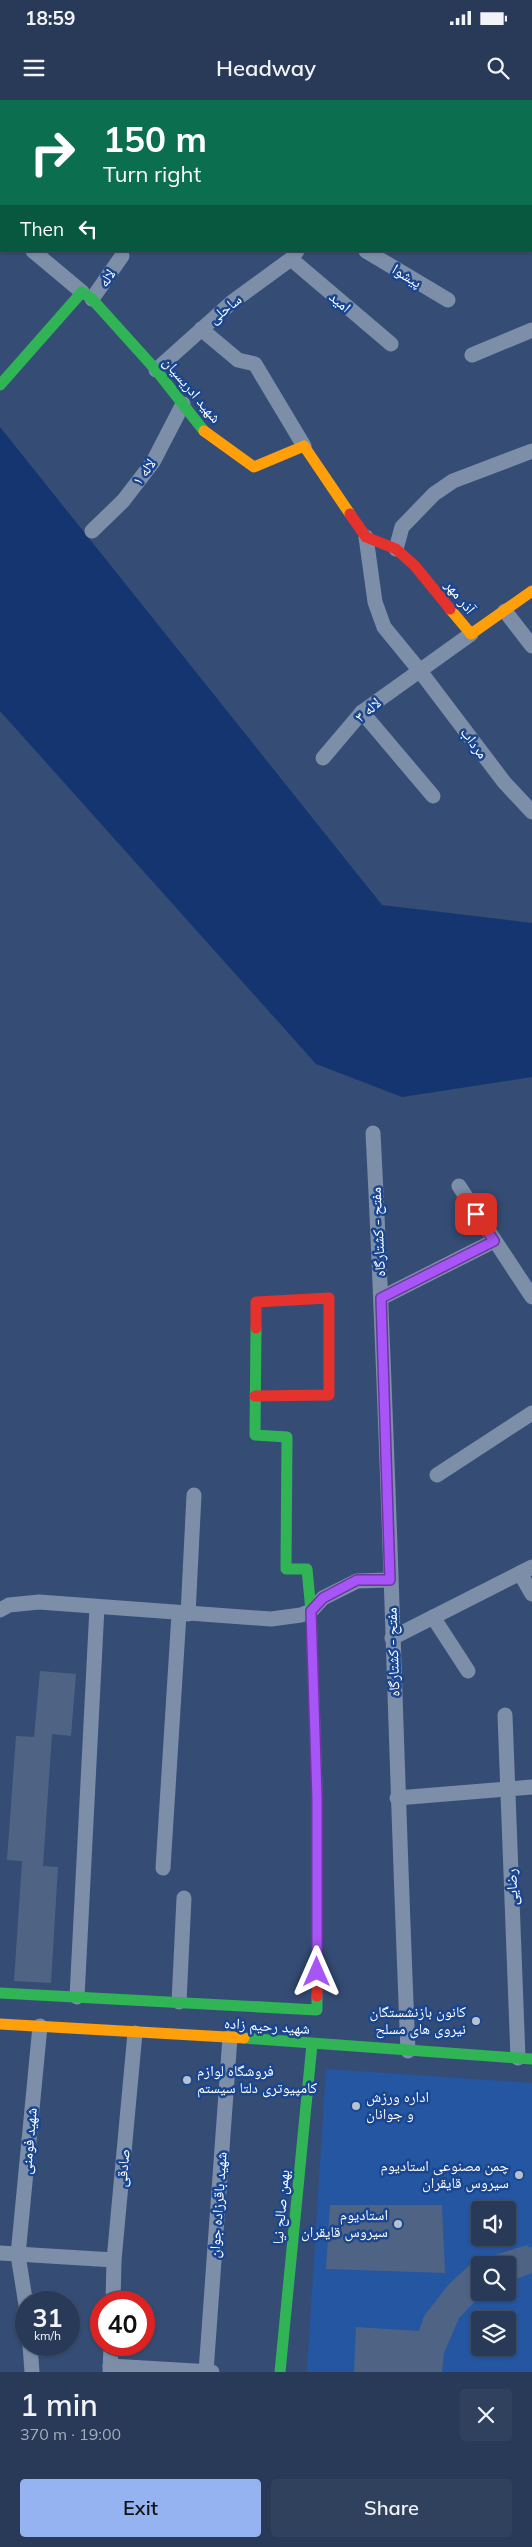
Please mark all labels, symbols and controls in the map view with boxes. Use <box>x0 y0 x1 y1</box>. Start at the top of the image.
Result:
text: 18:59 <box>25 6 75 30</box>
icon: menu <box>20 54 48 82</box>
text: Headway <box>216 54 316 82</box>
icon: search <box>484 54 512 82</box>
text: 150 m <box>103 117 207 161</box>
icon: right <box>20 120 85 185</box>
text: Turn right <box>103 160 201 188</box>
icon: left <box>74 215 102 243</box>
text: Then <box>20 217 64 241</box>
street label: پیشوا <box>389 259 425 292</box>
street label: لاله <box>94 265 119 290</box>
street label: امید <box>325 287 355 316</box>
street label: ساحلی <box>204 289 246 328</box>
street label: شهید ادریسیان <box>158 353 226 427</box>
street label: لاله ۱ <box>128 455 160 489</box>
street label: آذر مهر <box>440 575 481 618</box>
street label: لاله ۳ <box>351 693 385 726</box>
street label: مرداب <box>457 723 492 762</box>
street label: مفتح - کشتارگاه <box>366 1187 390 1277</box>
pin <box>455 1193 497 1235</box>
icon: arrive <box>462 1200 490 1228</box>
street label: مفتح - کشتارگاه <box>381 1607 405 1697</box>
street label: رضایی <box>501 1868 523 1906</box>
position arrow <box>290 1945 342 1997</box>
place label: کانون بازنشستگان نیروی های مسلح <box>370 2002 466 2039</box>
street label: شهید رحیم زاده <box>223 2013 311 2039</box>
marker: کانون بازنشستگان نیروی های مسلح <box>470 2015 482 2027</box>
place label: فروشگاه لوازم کامپیوتری دلتا سیستم <box>197 2061 317 2098</box>
marker: فروشگاه لوازم کامپیوتری دلتا سیستم <box>181 2074 193 2086</box>
place label: اداره ورزش و جوانان <box>366 2087 429 2124</box>
marker: اداره ورزش و جوانان <box>350 2100 362 2112</box>
street label: شهید فومنی <box>16 2107 42 2175</box>
street label: صادقی <box>111 2148 135 2188</box>
street label: شهید باقرزاده جوان <box>204 2151 232 2259</box>
place label: چمن مصنوعی استادیوم سیروس قایقران <box>381 2156 509 2193</box>
street label: بهمن صالح نیا <box>268 2169 294 2245</box>
marker: چمن مصنوعی استادیوم سیروس قایقران <box>513 2169 525 2181</box>
map controls <box>471 2201 516 2356</box>
button: sound <box>471 2201 516 2246</box>
place label: استادیوم سیروس قایقران <box>301 2205 388 2242</box>
marker: استادیوم سیروس قایقران <box>392 2218 404 2230</box>
button: search <box>471 2256 516 2301</box>
speed limit sign: 40 <box>90 2291 155 2356</box>
text: 31 <box>32 2302 63 2333</box>
button: layers <box>471 2311 516 2356</box>
text: km/h <box>34 2328 61 2343</box>
text: 1 min <box>20 2386 98 2424</box>
button: close <box>460 2389 512 2441</box>
text: 370 m · 19:00 <box>20 2424 121 2444</box>
button: Exit <box>20 2479 261 2537</box>
button: Share <box>271 2479 512 2537</box>

